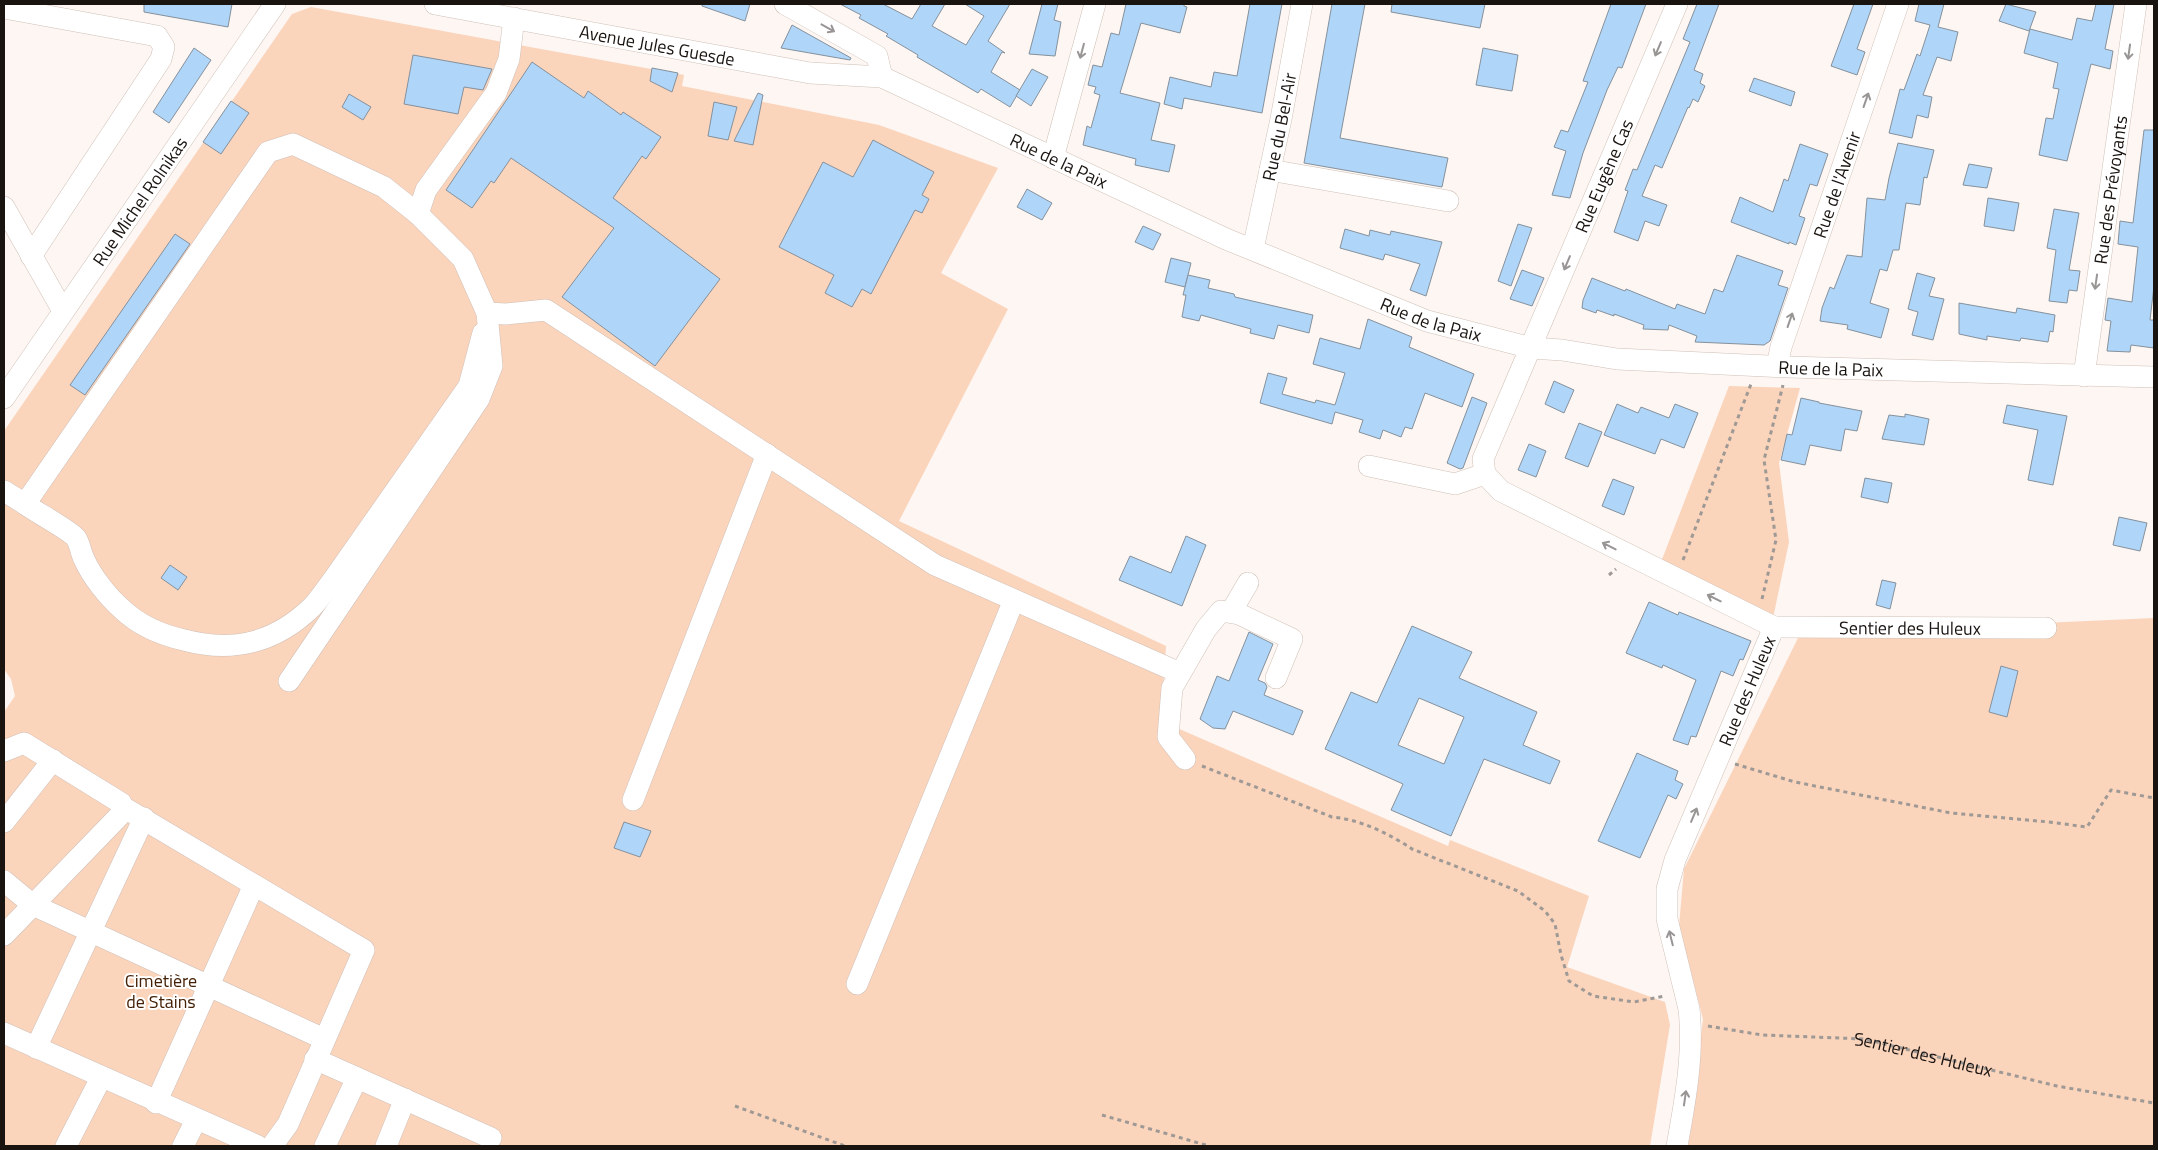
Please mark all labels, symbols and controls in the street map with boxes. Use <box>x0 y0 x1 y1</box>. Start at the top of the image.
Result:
street label: Avenue Jules Guesde <box>577 17 737 72</box>
one-way arrow <box>820 23 834 33</box>
one-way arrow <box>1653 41 1663 56</box>
one-way arrow <box>1077 42 1087 58</box>
one-way arrow <box>2124 44 2134 60</box>
street label: Rue du Bel-Air <box>1255 70 1303 183</box>
one-way arrow <box>1861 92 1871 108</box>
street label: Rue des Prévoyants <box>2086 114 2134 266</box>
street label: Rue Eugène Cas <box>1568 115 1640 237</box>
street label: Rue de la Paix <box>1006 126 1112 195</box>
street label: Rue de l'Avenir <box>1806 128 1867 242</box>
street label: Rue Michel Rolnikas <box>85 131 194 271</box>
one-way arrow <box>1562 255 1571 270</box>
one-way arrow <box>2091 274 2101 290</box>
street label: Rue de la Paix <box>1376 290 1484 348</box>
one-way arrow <box>1786 312 1796 328</box>
street label: Rue de la Paix <box>1778 353 1884 383</box>
one-way arrow <box>1601 541 1616 551</box>
one-way arrow <box>1707 593 1722 602</box>
street label: Sentier des Huleux <box>1839 614 1981 641</box>
street label: Rue des Huleux <box>1712 632 1782 750</box>
one-way arrow <box>1689 808 1699 823</box>
one-way arrow <box>1666 931 1676 947</box>
park label: Cimetière de Stains <box>125 967 197 1015</box>
street label: Sentier des Huleux <box>1854 1025 1995 1083</box>
one-way arrow <box>1680 1090 1690 1106</box>

